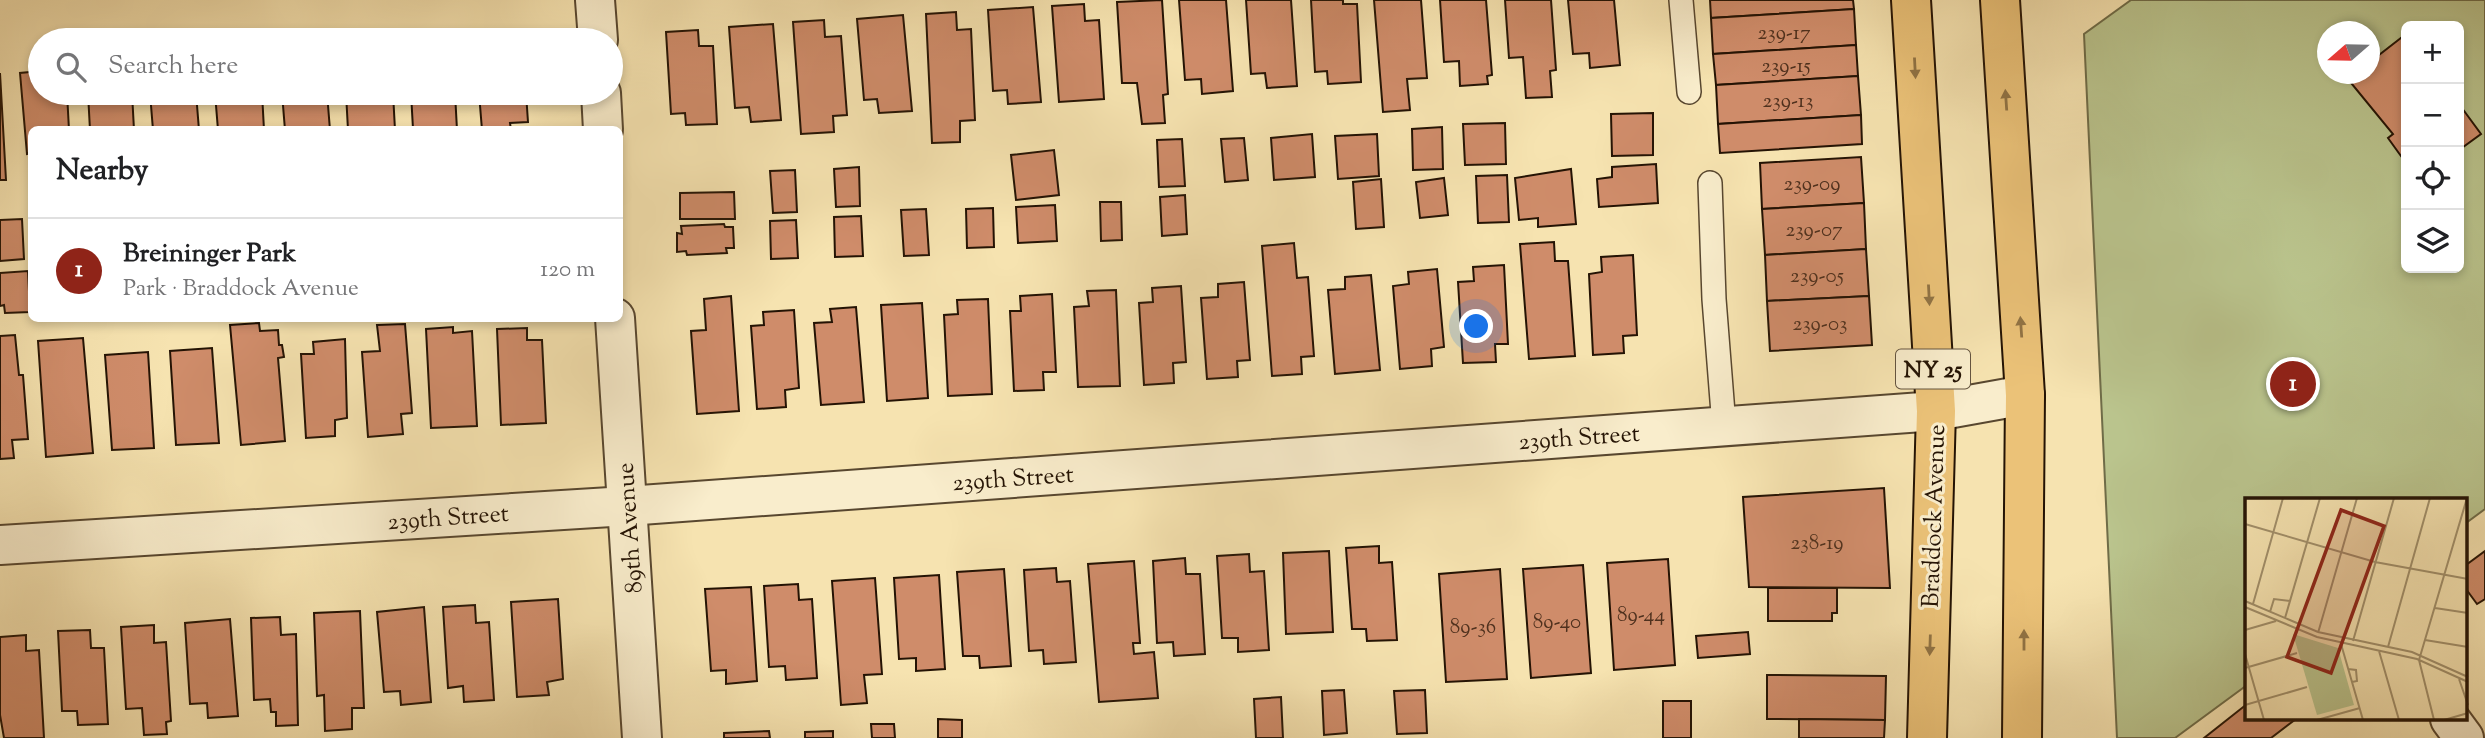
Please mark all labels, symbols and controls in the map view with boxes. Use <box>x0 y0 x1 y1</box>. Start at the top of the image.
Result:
house number: 239-17 <box>1758 19 1811 49</box>
north arrow <box>2317 21 2380 84</box>
map controls <box>2401 21 2464 273</box>
button: + <box>2401 21 2464 84</box>
search box <box>28 28 623 105</box>
icon: search <box>52 48 90 86</box>
text: Search here <box>108 48 238 85</box>
house number: 239-15 <box>1761 52 1811 82</box>
one-way arrow <box>1910 57 1921 79</box>
button: − <box>2401 84 2464 147</box>
house number: 239-13 <box>1763 87 1813 117</box>
one-way arrow <box>2001 89 2012 111</box>
button: locate <box>2401 147 2464 210</box>
text: Nearby <box>56 150 148 193</box>
house number: 239-09 <box>1784 170 1840 200</box>
button: layers <box>2401 210 2464 273</box>
house number: 239-07 <box>1785 216 1843 246</box>
text: Breininger Park <box>123 236 296 273</box>
text: 1 <box>75 254 83 287</box>
text: 120 m <box>540 254 595 287</box>
house number: 239-05 <box>1790 262 1844 292</box>
text: Park · Braddock Avenue <box>123 273 359 306</box>
one-way arrow <box>1924 284 1935 306</box>
your location <box>1459 309 1493 343</box>
house number: 239-03 <box>1792 310 1848 340</box>
one-way arrow <box>2015 316 2026 338</box>
road number: NY 25 <box>1896 350 1970 388</box>
pin: 1 <box>2270 358 2316 410</box>
street label: 239th Street <box>1517 418 1641 460</box>
street label: Braddock Avenue <box>1915 424 1955 608</box>
street label: 239th Street <box>951 459 1075 501</box>
street label: 89th Avenue <box>609 461 653 594</box>
street label: 239th Street <box>386 498 510 540</box>
inset map <box>2245 498 2468 720</box>
house number: 238-19 <box>1791 529 1843 559</box>
house number: 89-44 <box>1617 601 1665 631</box>
house number: 89-40 <box>1533 608 1581 638</box>
house number: 89-36 <box>1450 613 1496 643</box>
one-way arrow <box>2018 629 2030 651</box>
one-way arrow <box>1924 634 1936 656</box>

